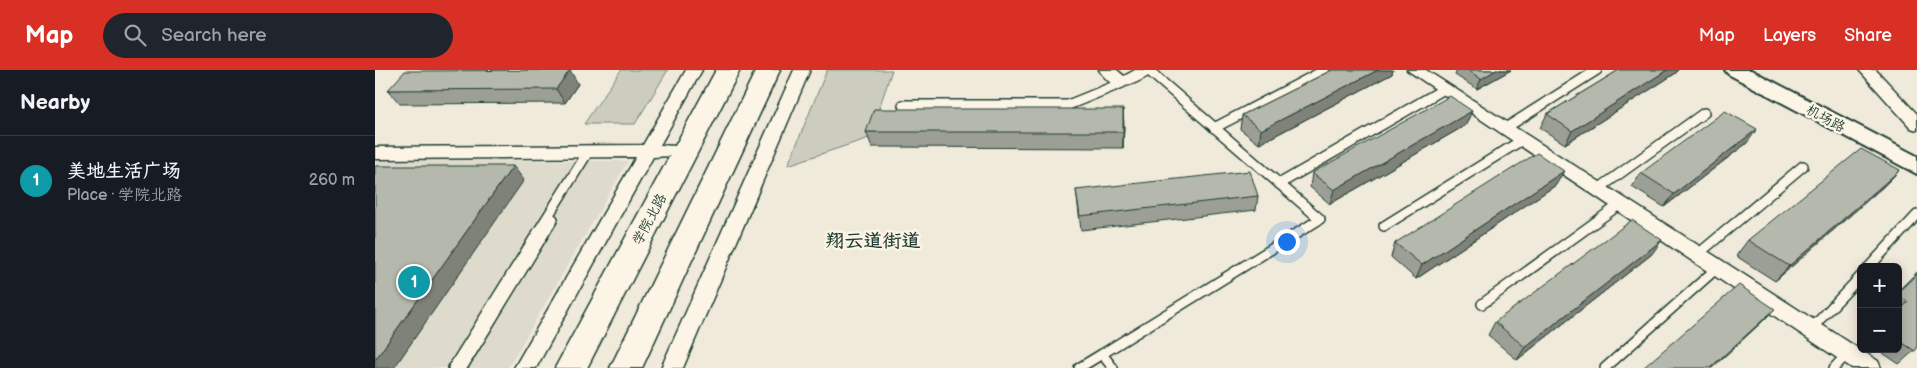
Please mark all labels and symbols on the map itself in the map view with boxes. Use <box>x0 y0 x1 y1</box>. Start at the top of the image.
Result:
street label: 机场路 <box>1803 101 1848 136</box>
street label: 学院北路 <box>629 191 670 248</box>
your location <box>1274 229 1300 255</box>
district label: 翔云道街道 <box>825 230 921 253</box>
pin: 1 <box>398 263 430 301</box>

